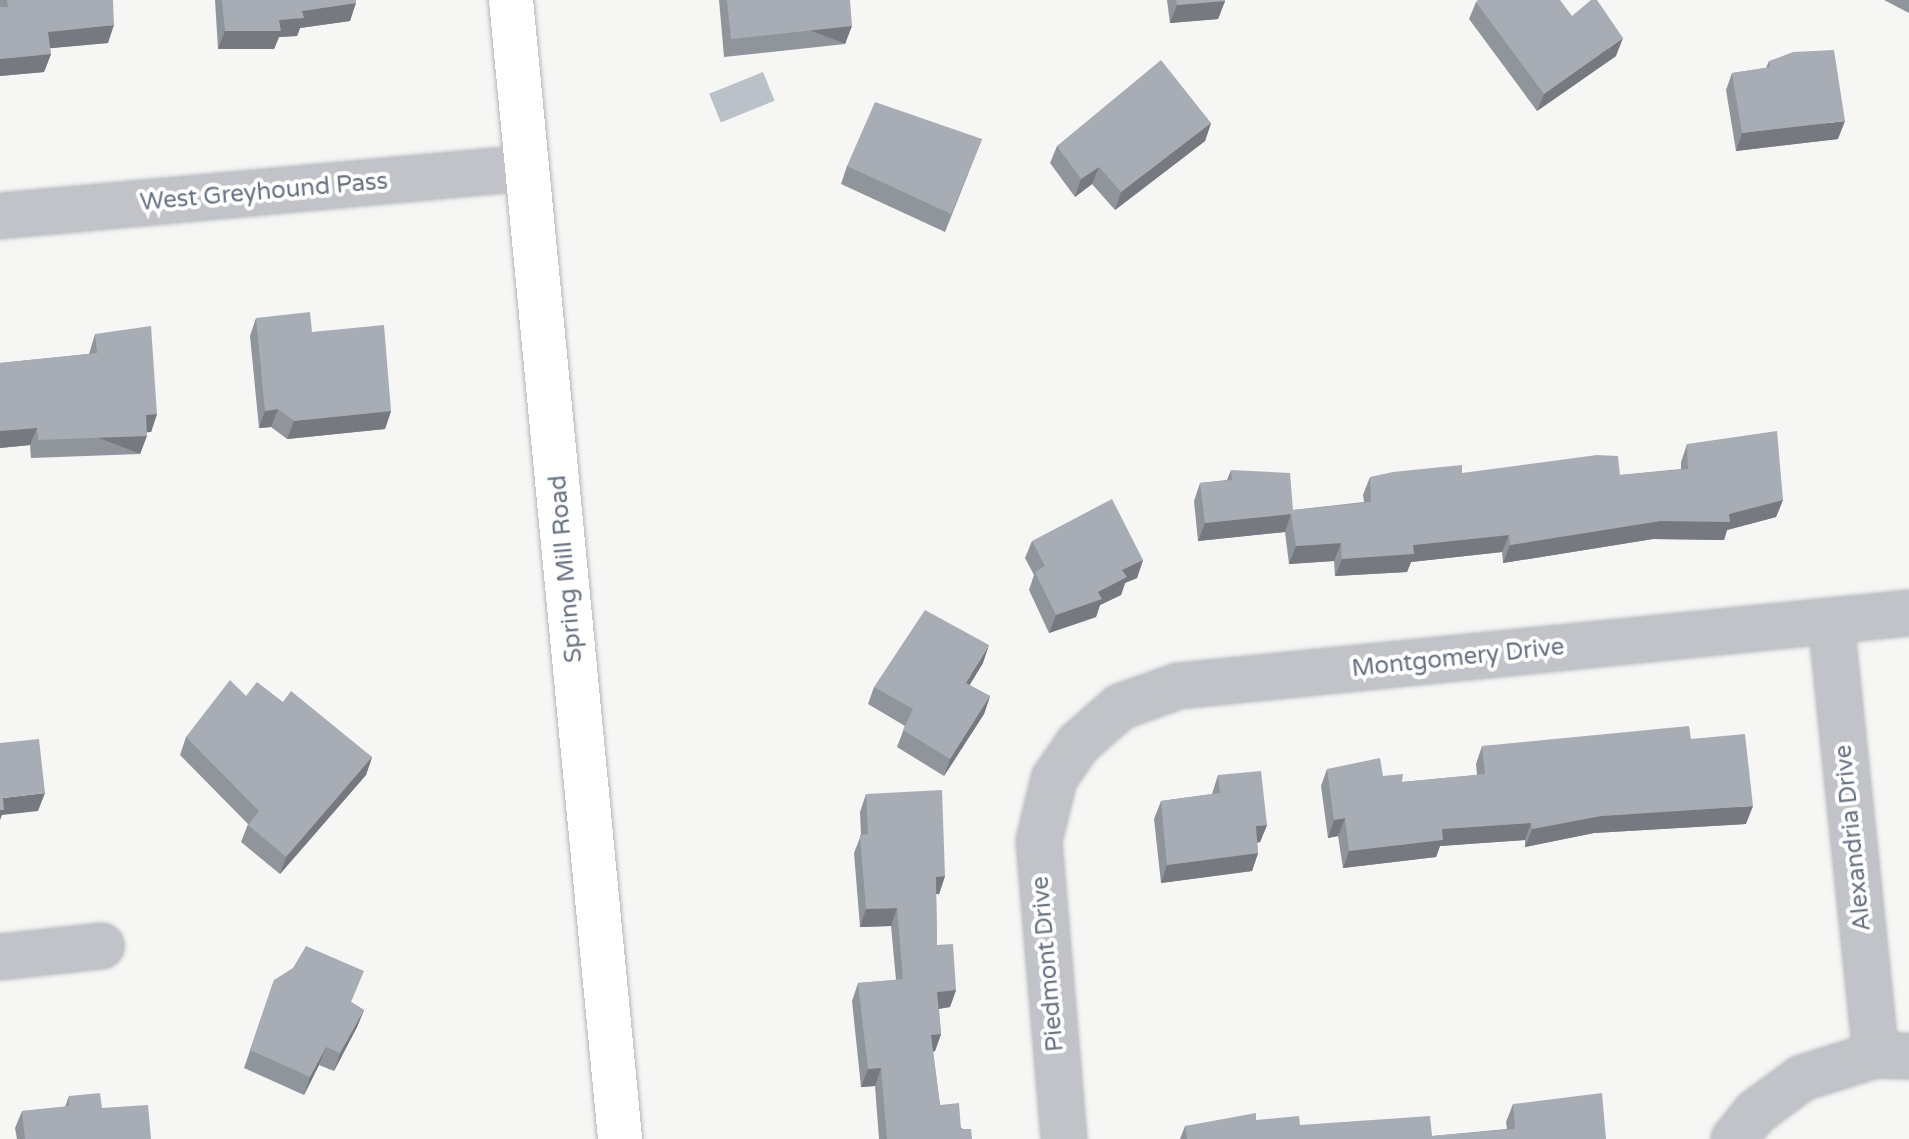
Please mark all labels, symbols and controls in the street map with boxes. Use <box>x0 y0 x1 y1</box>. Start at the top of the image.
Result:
street label: West Greyhound Pass <box>139 167 389 217</box>
street label: Spring Mill Road <box>543 474 589 664</box>
street label: Montgomery Drive <box>1350 633 1566 683</box>
street label: Alexandria Drive <box>1829 743 1877 933</box>
street label: Piedmont Drive <box>1026 875 1070 1053</box>

